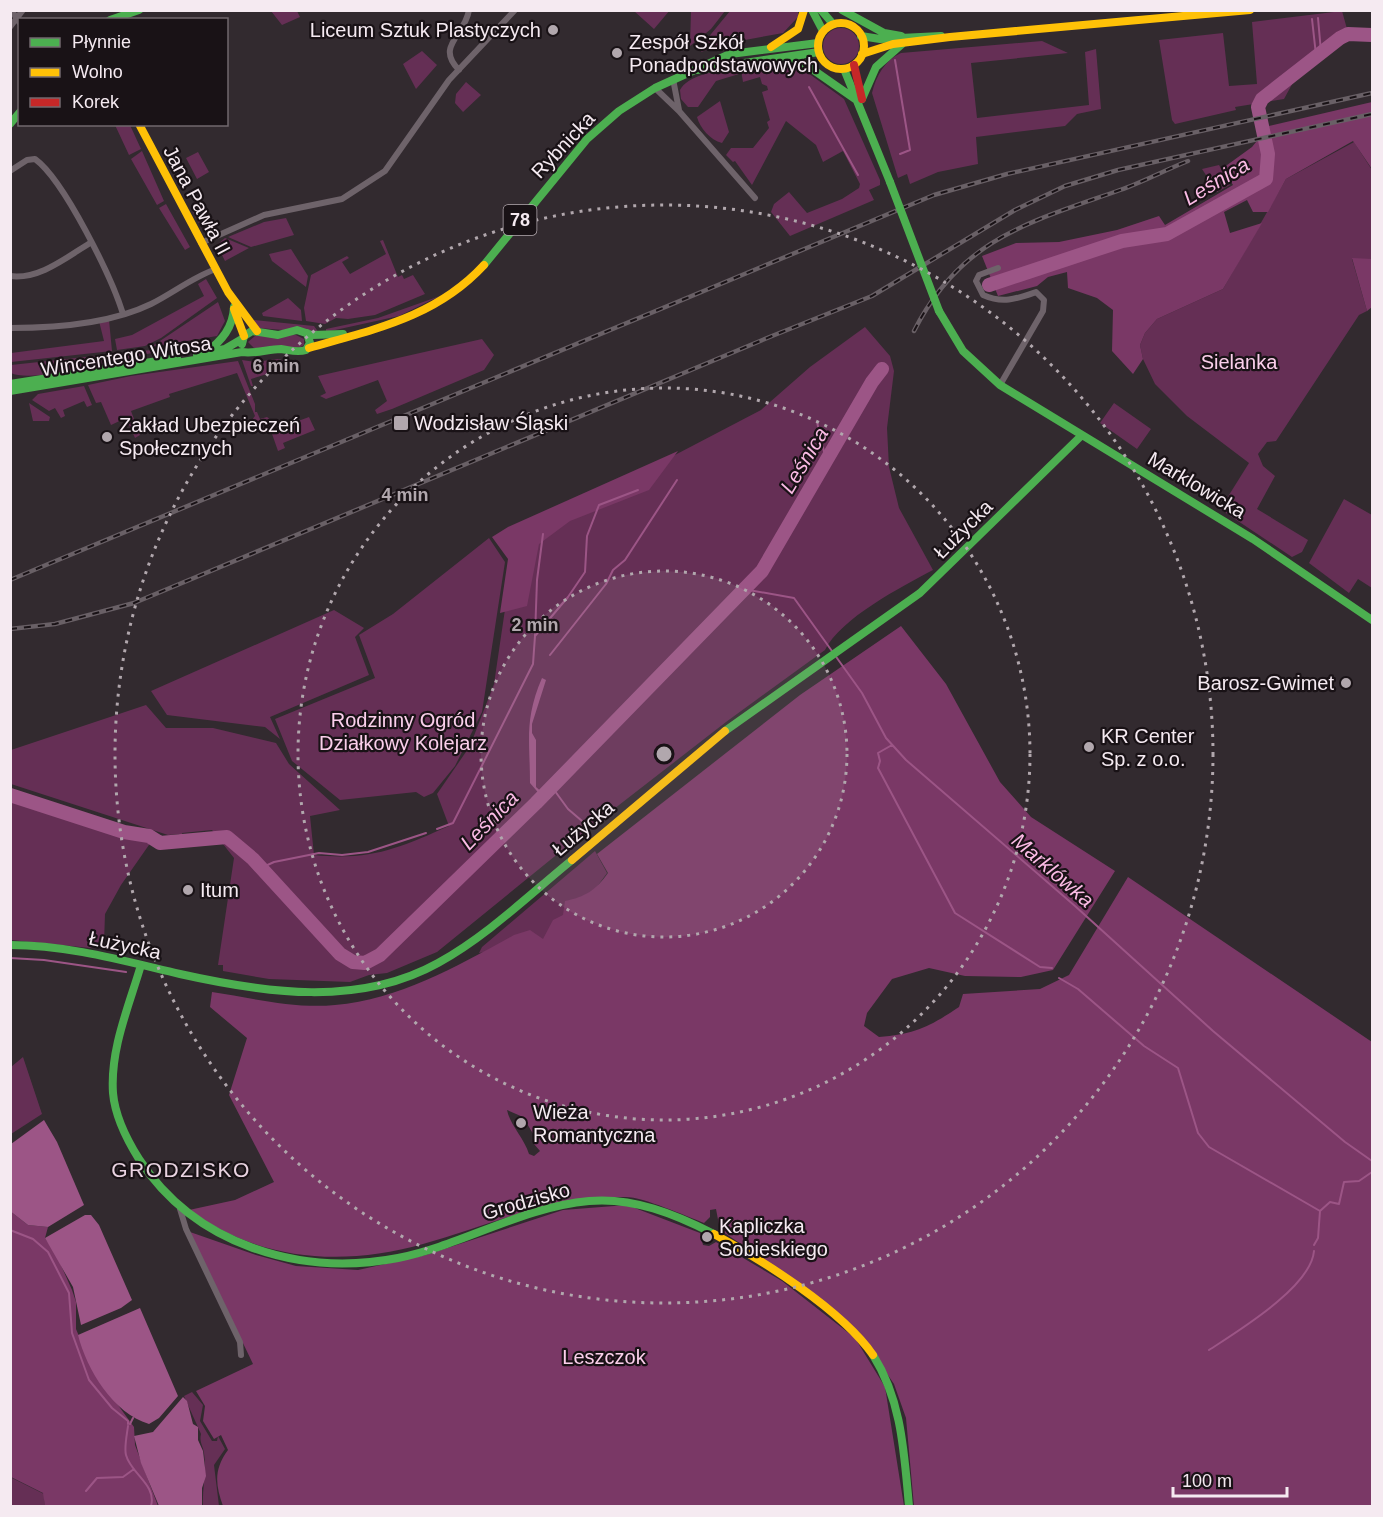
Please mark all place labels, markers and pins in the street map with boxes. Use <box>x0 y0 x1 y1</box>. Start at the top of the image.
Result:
place label: Liceum Sztuk Plastyczych <box>310 19 541 41</box>
marker: Liceum Sztuk Plastyczych <box>546 23 560 37</box>
place label: Zespół Szkół Ponadpodstawowych <box>629 31 818 76</box>
marker: Zespół Szkół Ponadpodstawowych <box>610 46 624 60</box>
place label: Wodzisław Śląski <box>414 411 568 434</box>
place label: Zakład Ubezpieczeń Społecznych <box>119 414 300 459</box>
marker: Wodzisław Śląski <box>392 414 410 432</box>
marker: Zakład Ubezpieczeń Społecznych <box>100 430 114 444</box>
place label: Barosz-Gwimet <box>1197 672 1334 694</box>
marker: Barosz-Gwimet <box>1339 676 1353 690</box>
place label: KR Center Sp. z o.o. <box>1101 725 1195 770</box>
marker: KR Center Sp. z o.o. <box>1082 740 1096 754</box>
centre of rings <box>654 744 674 764</box>
place label: Itum <box>200 879 239 901</box>
marker: Itum <box>181 883 195 897</box>
place label: Wieża Romantyczna <box>533 1101 656 1146</box>
marker: Wieża Romantyczna <box>514 1116 528 1130</box>
place label: Kapliczka Sobieskiego <box>719 1215 828 1260</box>
marker: Kapliczka Sobieskiego <box>700 1230 714 1244</box>

